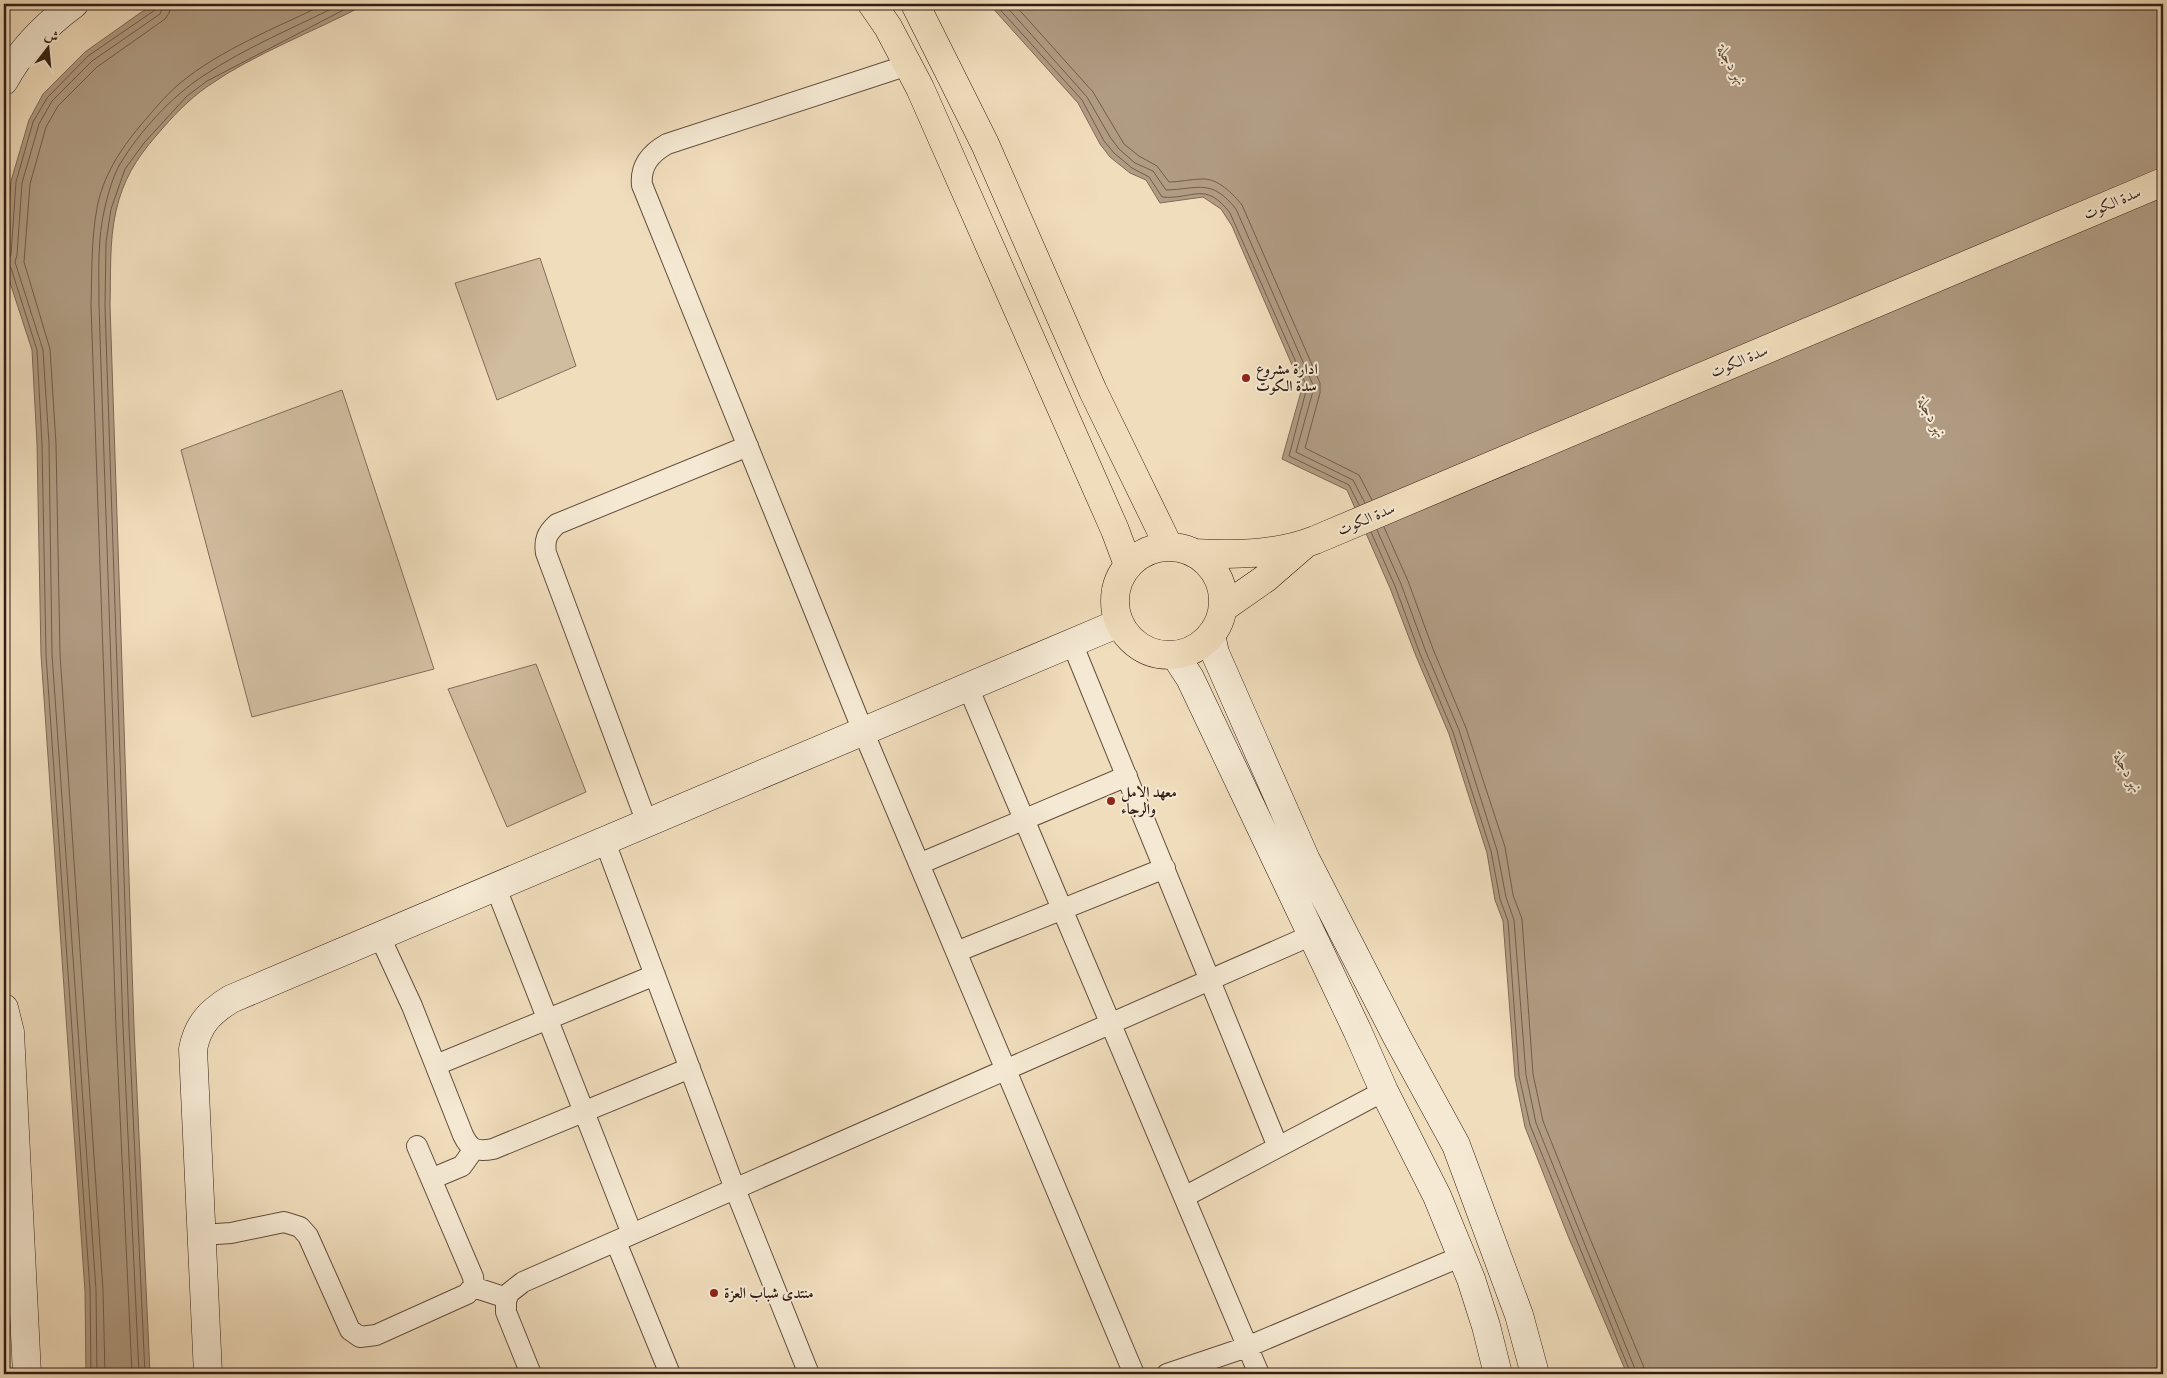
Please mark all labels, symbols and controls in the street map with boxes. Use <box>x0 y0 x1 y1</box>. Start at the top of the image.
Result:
north arrow <box>22 22 72 72</box>
text: ش <box>42 26 61 46</box>
water label: نهر دجلة <box>1712 40 1752 89</box>
street label: سدة الكوت <box>2080 183 2144 224</box>
street label: سدة الكوت <box>1707 341 1771 382</box>
place label: ادارة مشروع سدة الكوت <box>1256 360 1318 396</box>
marker: ادارة مشروع سدة الكوت <box>1240 372 1252 384</box>
water label: نهر دجلة <box>1912 392 1951 441</box>
street label: سدة الكوت <box>1334 499 1398 540</box>
water label: نهر دجلة <box>2108 747 2147 796</box>
place label: معهد الامل والرجاء <box>1121 783 1177 819</box>
marker: معهد الامل والرجاء <box>1105 795 1117 807</box>
place label: منتدى شباب العزة <box>724 1284 814 1303</box>
marker: منتدى شباب العزة <box>708 1287 720 1299</box>

